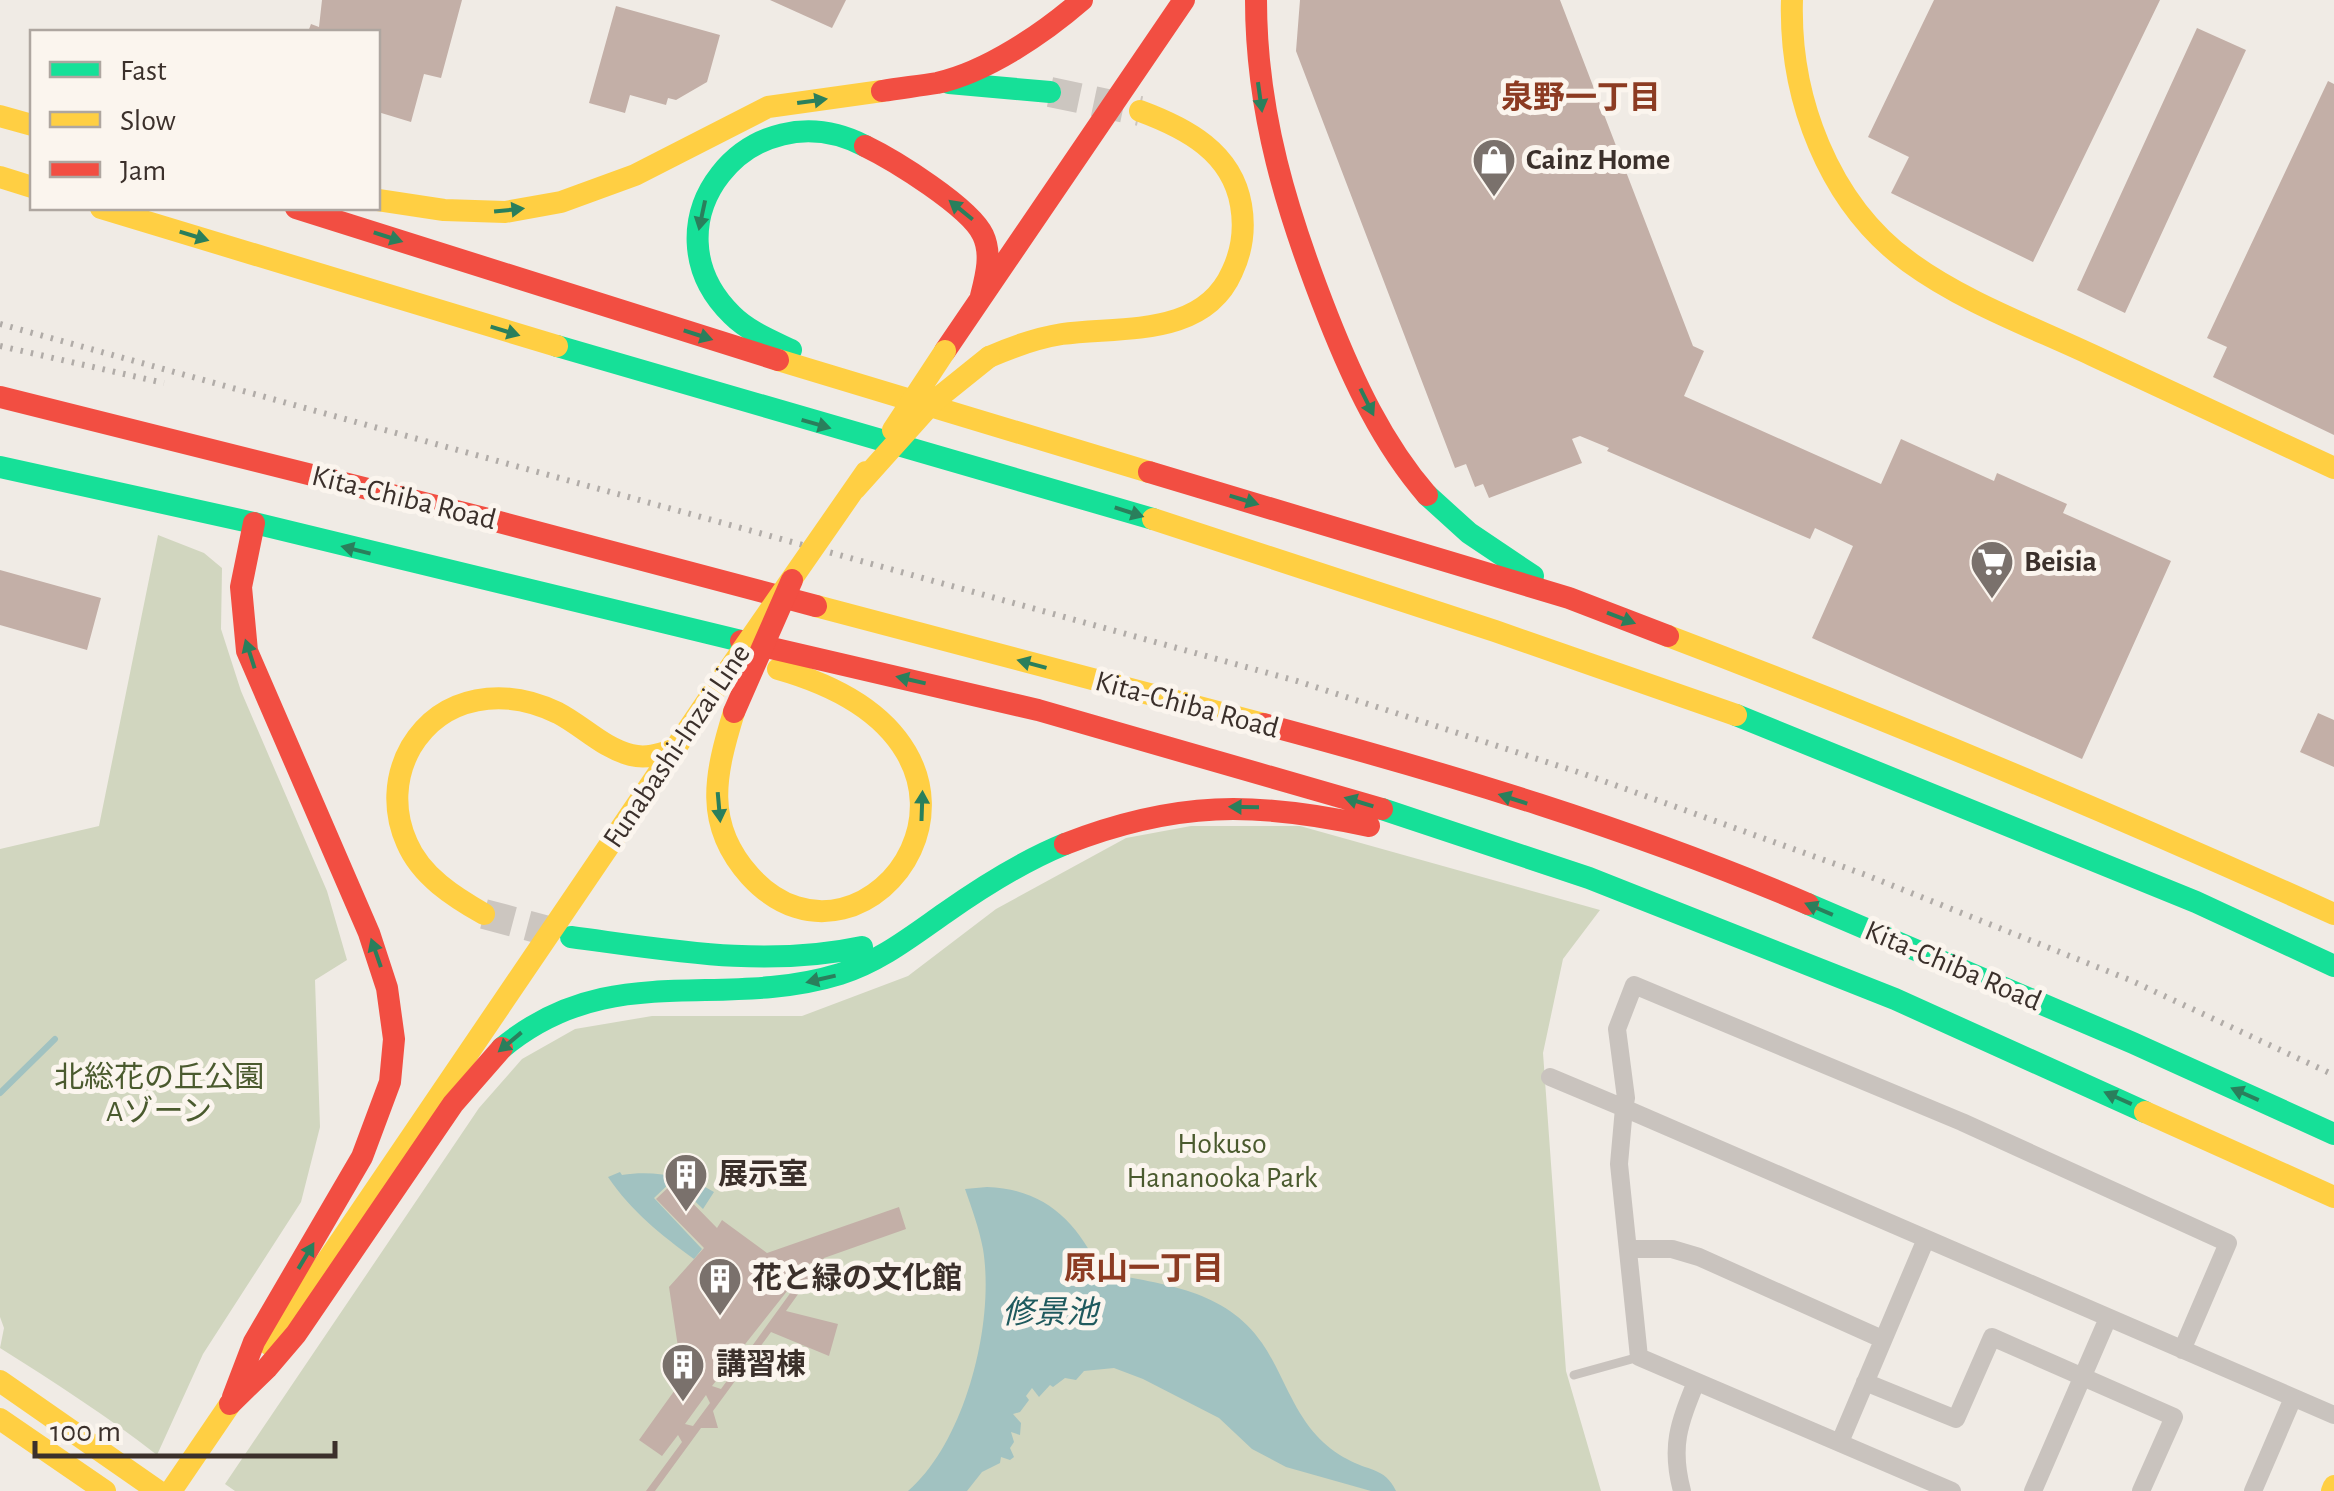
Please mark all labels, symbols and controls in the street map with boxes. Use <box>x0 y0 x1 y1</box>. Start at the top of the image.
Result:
legend <box>30 30 380 210</box>
text: Fast <box>120 56 167 86</box>
district label: 泉野一丁目 <box>1501 80 1661 114</box>
one-way arrow <box>1252 82 1268 113</box>
one-way arrow <box>797 92 828 108</box>
text: Slow <box>120 106 176 136</box>
shop icon: Cainz Home <box>1471 137 1517 198</box>
place label: Cainz Home <box>1526 145 1670 175</box>
text: Jam <box>120 156 166 186</box>
one-way arrow <box>694 200 710 231</box>
one-way arrow <box>948 200 973 221</box>
one-way arrow <box>494 201 525 217</box>
one-way arrow <box>179 229 210 244</box>
one-way arrow <box>374 230 404 245</box>
one-way arrow <box>490 324 521 339</box>
one-way arrow <box>684 329 714 344</box>
one-way arrow <box>1358 388 1375 417</box>
one-way arrow <box>801 416 832 432</box>
street label: Kita-Chiba Road <box>309 461 499 535</box>
one-way arrow <box>1229 493 1260 508</box>
one-way arrow <box>1115 505 1145 520</box>
supermarket icon: Beisia <box>1969 539 2015 600</box>
one-way arrow <box>340 541 371 557</box>
place label: Beisia <box>2024 547 2097 577</box>
one-way arrow <box>1606 611 1636 626</box>
one-way arrow <box>242 638 257 668</box>
street label: Funabashi-Inzai Line <box>598 639 756 853</box>
one-way arrow <box>1016 656 1047 671</box>
street label: Kita-Chiba Road <box>1092 666 1282 744</box>
one-way arrow <box>895 672 926 687</box>
one-way arrow <box>914 789 930 821</box>
one-way arrow <box>1498 790 1528 805</box>
one-way arrow <box>711 792 727 823</box>
one-way arrow <box>1344 794 1374 809</box>
one-way arrow <box>1227 798 1259 814</box>
one-way arrow <box>1804 901 1834 917</box>
street label: Kita-Chiba Road <box>1860 915 2046 1017</box>
one-way arrow <box>367 938 382 968</box>
one-way arrow <box>805 972 836 987</box>
one-way arrow <box>498 1031 523 1053</box>
park label: 北総花の丘公園 Aゾーン <box>54 1061 264 1127</box>
one-way arrow <box>2230 1086 2260 1102</box>
one-way arrow <box>2103 1090 2132 1107</box>
park label: Hokuso Hananooka Park <box>1126 1129 1318 1193</box>
building icon: 展示室 <box>663 1152 709 1213</box>
place label: 展示室 <box>718 1158 808 1190</box>
one-way arrow <box>297 1241 314 1270</box>
district label: 原山一丁目 <box>1064 1252 1224 1285</box>
building icon: 花と緑の文化館 <box>697 1256 743 1317</box>
place label: 花と緑の文化館 <box>752 1262 962 1294</box>
water label: 修景池 <box>1002 1296 1101 1329</box>
building icon: 講習棟 <box>660 1342 706 1403</box>
place label: 講習棟 <box>716 1348 806 1380</box>
scale bar <box>35 1396 335 1458</box>
text: 100 m <box>50 1417 121 1447</box>

